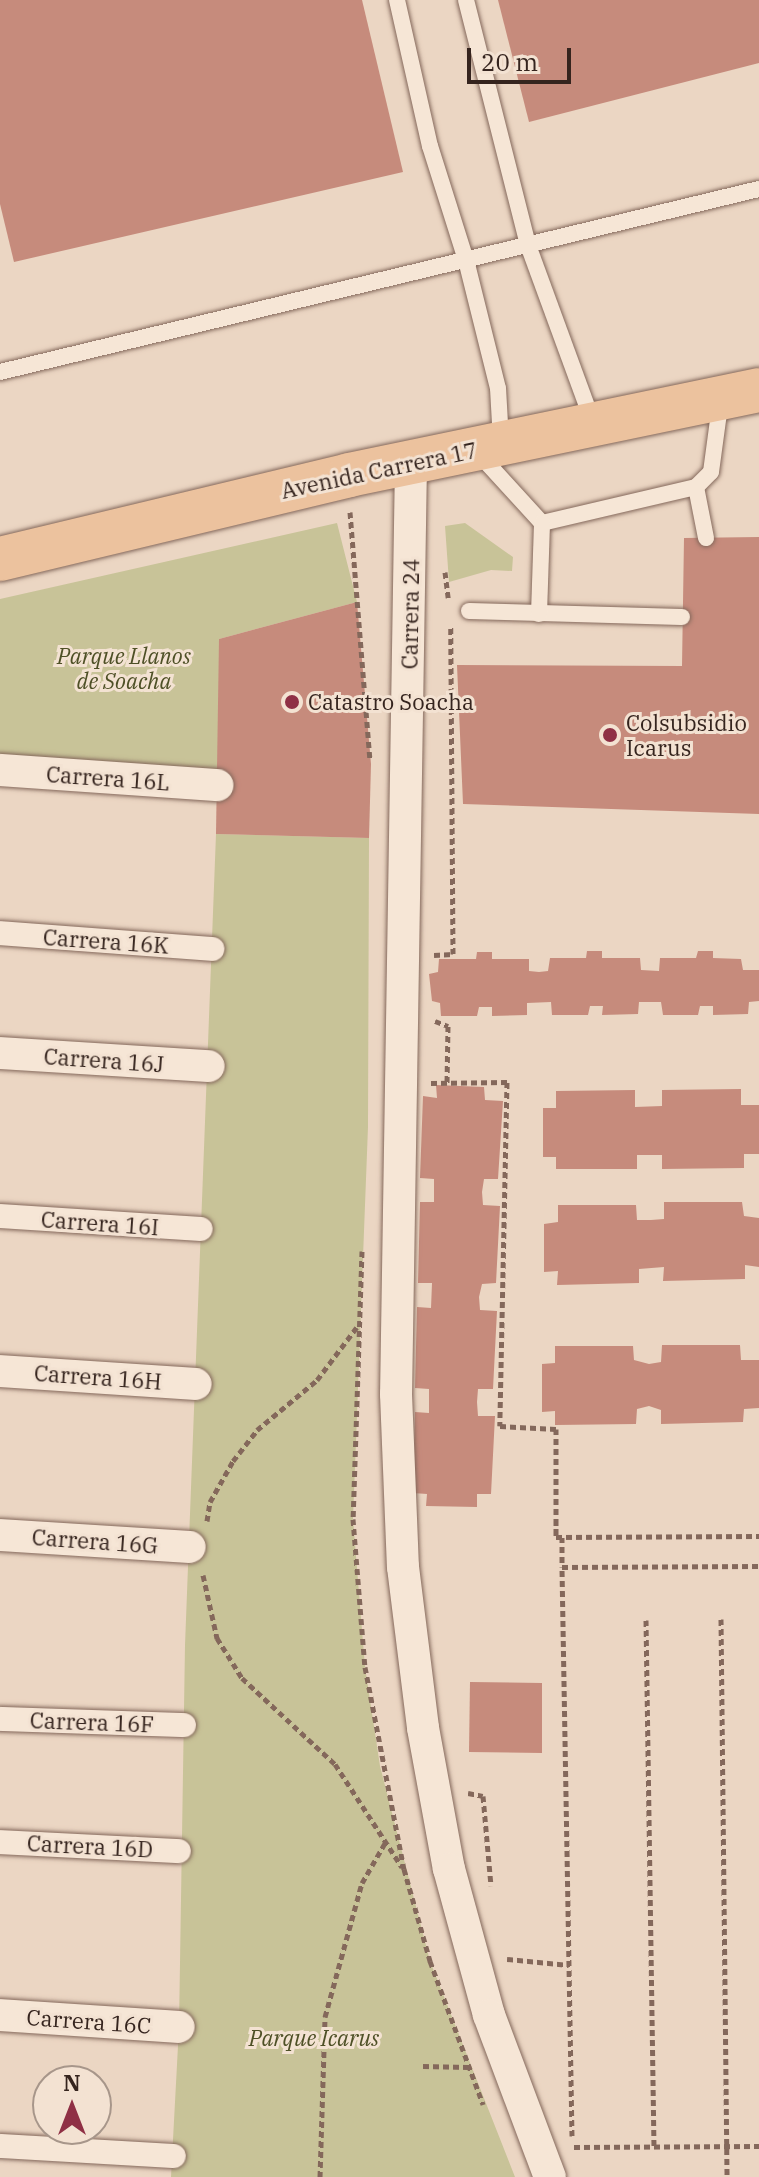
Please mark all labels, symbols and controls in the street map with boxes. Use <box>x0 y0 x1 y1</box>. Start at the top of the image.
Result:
scale bar <box>471 32 575 82</box>
text: 20 m <box>481 46 538 78</box>
street label: Avenida Carrera 17 <box>278 436 480 504</box>
street label: Carrera 24 <box>396 558 424 670</box>
park label: Parque Llanos de Soacha <box>57 642 191 694</box>
place label: Catastro Soacha <box>308 689 474 715</box>
marker: Catastro Soacha <box>283 693 301 711</box>
place label: Colsubsidio Icarus <box>626 709 747 760</box>
marker: Colsubsidio Icarus <box>601 726 619 744</box>
street label: Carrera 16L <box>45 761 171 795</box>
street label: Carrera 16K <box>42 923 170 959</box>
street label: Carrera 16J <box>43 1043 165 1077</box>
street label: Carrera 16I <box>40 1206 160 1240</box>
street label: Carrera 16H <box>33 1359 163 1395</box>
street label: Carrera 16G <box>31 1523 159 1559</box>
street label: Carrera 16F <box>29 1707 155 1737</box>
street label: Carrera 16D <box>26 1830 154 1862</box>
street label: Carrera 16C <box>26 2003 152 2039</box>
park label: Parque Icarus <box>249 2025 379 2051</box>
north arrow <box>32 2065 112 2145</box>
text: N <box>63 2068 81 2097</box>

